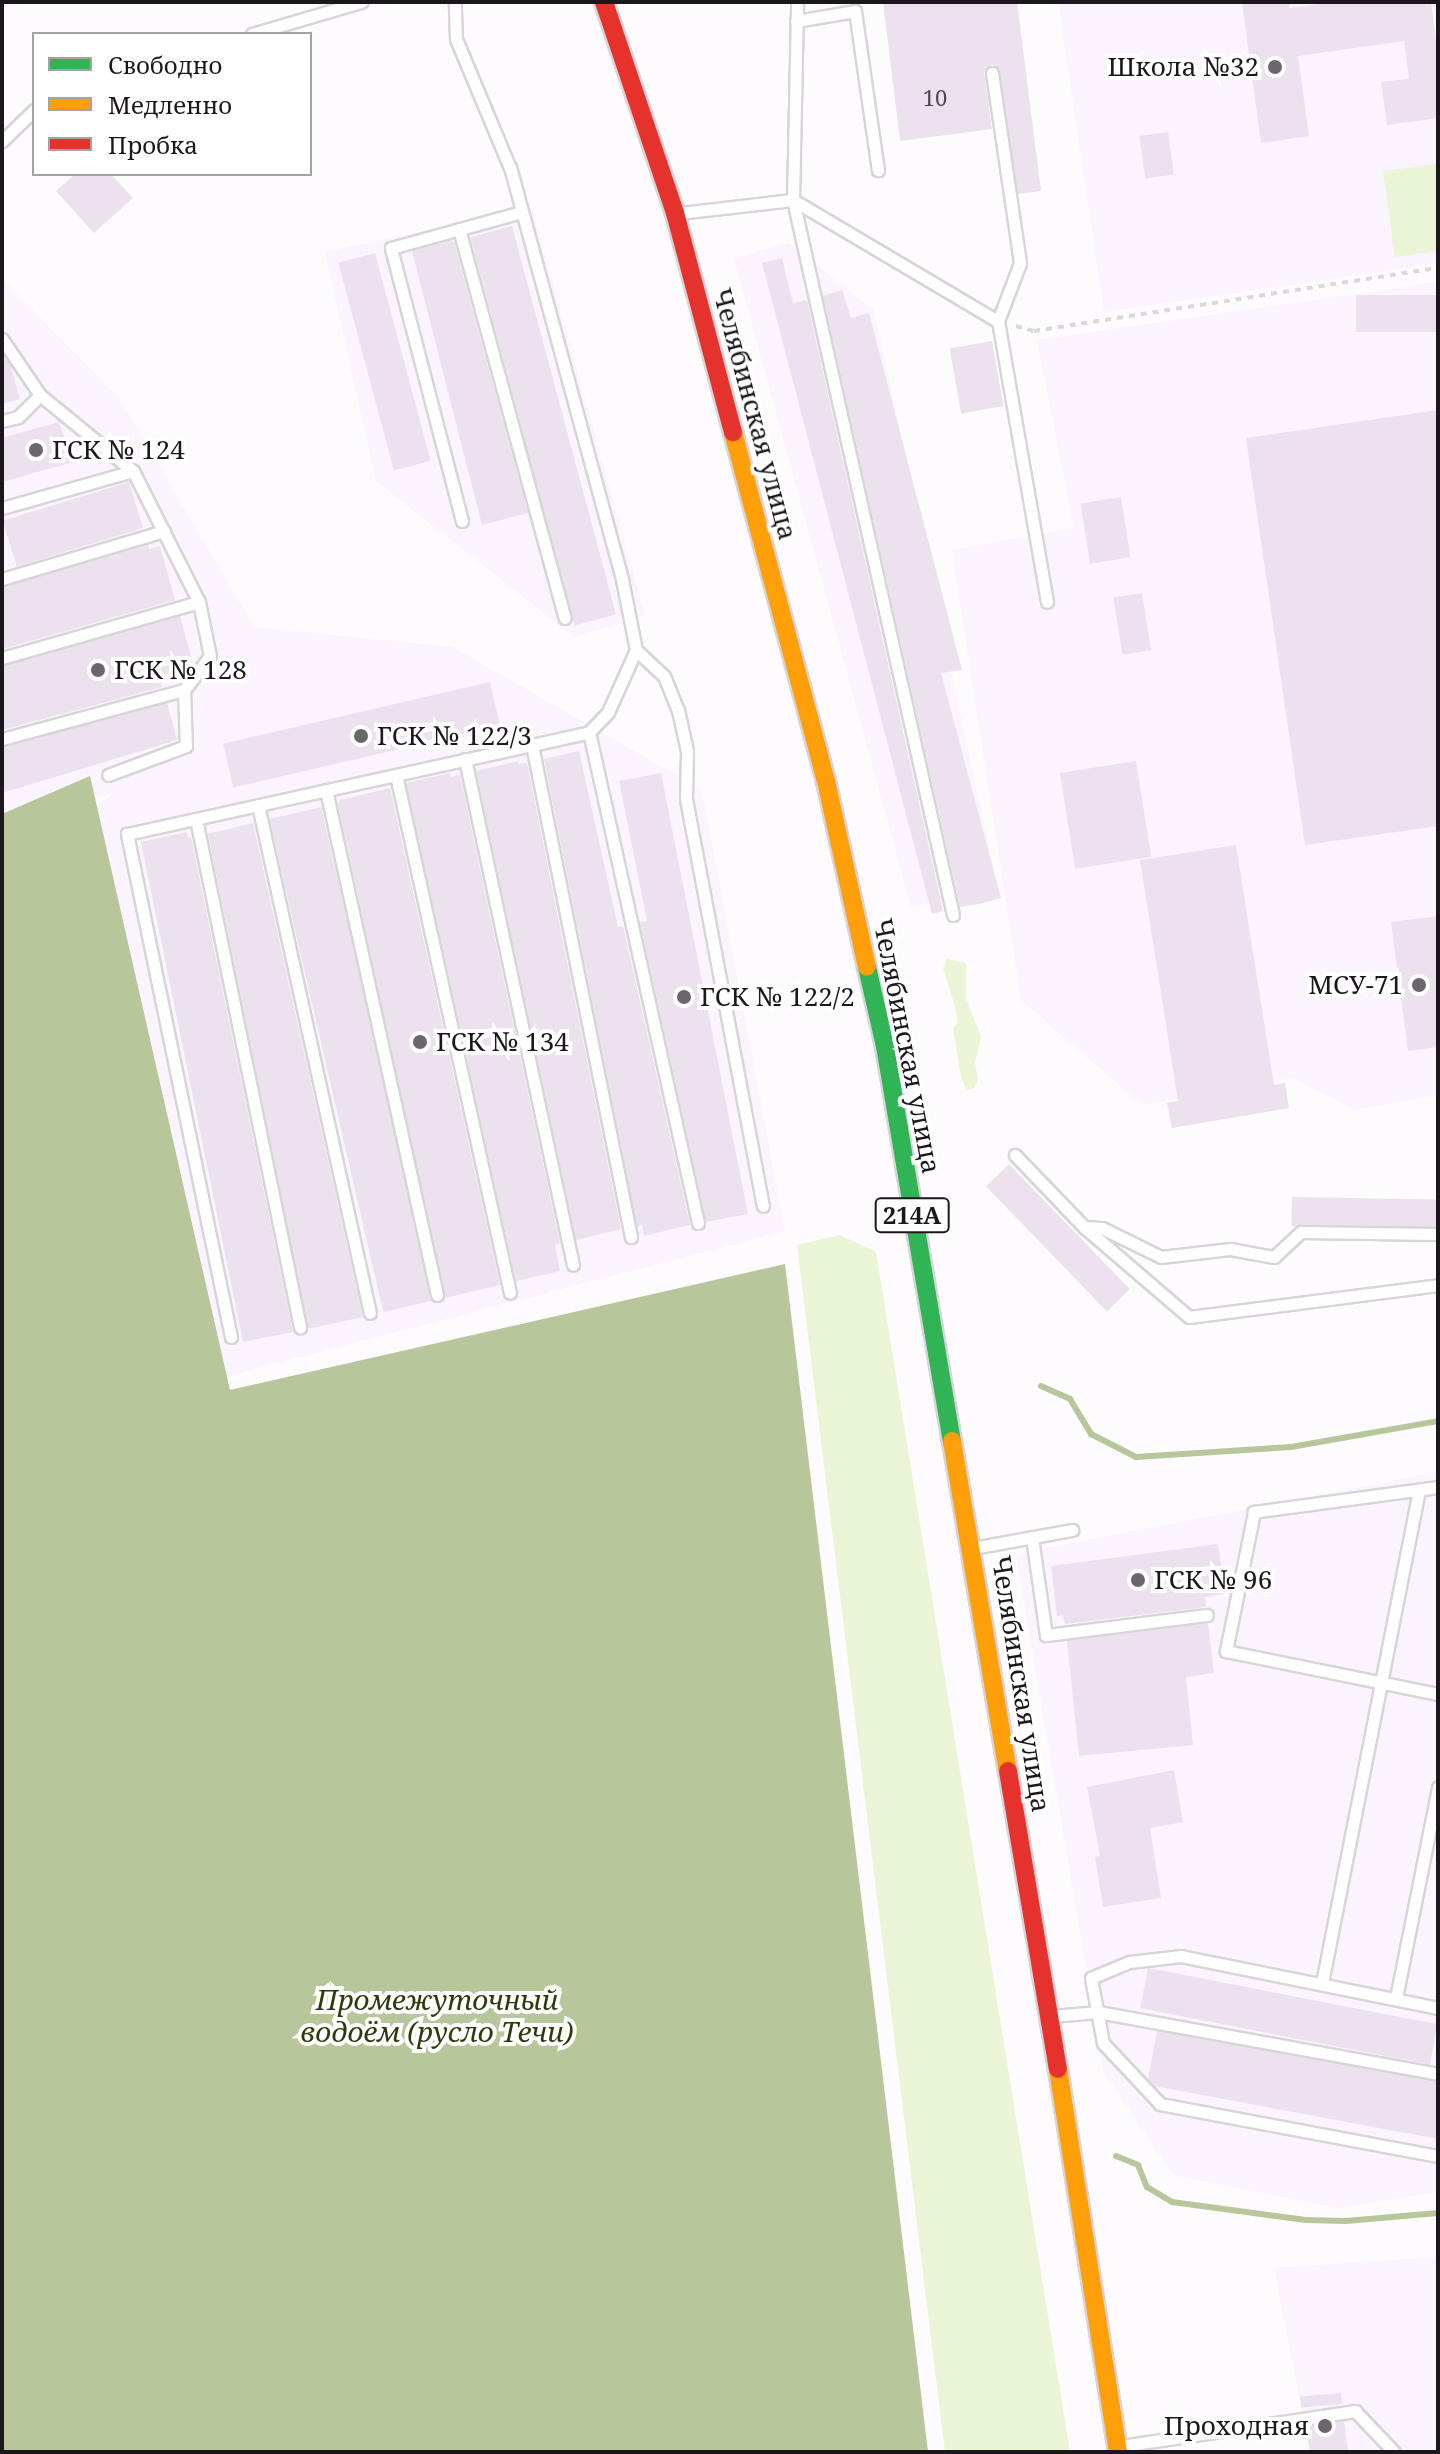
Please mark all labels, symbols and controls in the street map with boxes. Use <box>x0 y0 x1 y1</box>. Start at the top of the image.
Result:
legend <box>32 32 312 176</box>
text: Свободно <box>108 48 222 81</box>
place label: Школа №32 <box>1107 51 1259 83</box>
marker: Школа №32 <box>1266 58 1284 76</box>
house number: 10 <box>923 85 947 111</box>
text: Медленно <box>108 88 232 121</box>
text: Пробка <box>108 128 198 161</box>
street label: Челябинская улица <box>706 285 804 543</box>
place label: ГСК № 124 <box>52 434 185 466</box>
marker: ГСК № 124 <box>27 441 45 459</box>
place label: ГСК № 128 <box>114 654 247 686</box>
marker: ГСК № 128 <box>89 661 107 679</box>
place label: ГСК № 122/3 <box>377 720 532 752</box>
marker: ГСК № 122/3 <box>352 727 370 745</box>
street label: Челябинская улица <box>867 916 947 1176</box>
place label: МСУ-71 <box>1308 969 1403 1001</box>
marker: МСУ-71 <box>1410 976 1428 994</box>
place label: ГСК № 122/2 <box>700 981 855 1013</box>
marker: ГСК № 122/2 <box>675 988 693 1006</box>
place label: ГСК № 134 <box>436 1026 569 1058</box>
marker: ГСК № 134 <box>411 1033 429 1051</box>
road number: 214А <box>874 1195 950 1235</box>
street label: Челябинская улица <box>985 1553 1057 1815</box>
place label: ГСК № 96 <box>1154 1564 1272 1596</box>
marker: ГСК № 96 <box>1129 1571 1147 1589</box>
water label: Промежуточный водоём (русло Течи) <box>300 1982 574 2048</box>
place label: Проходная <box>1164 2410 1309 2442</box>
marker: Проходная <box>1316 2417 1334 2435</box>

